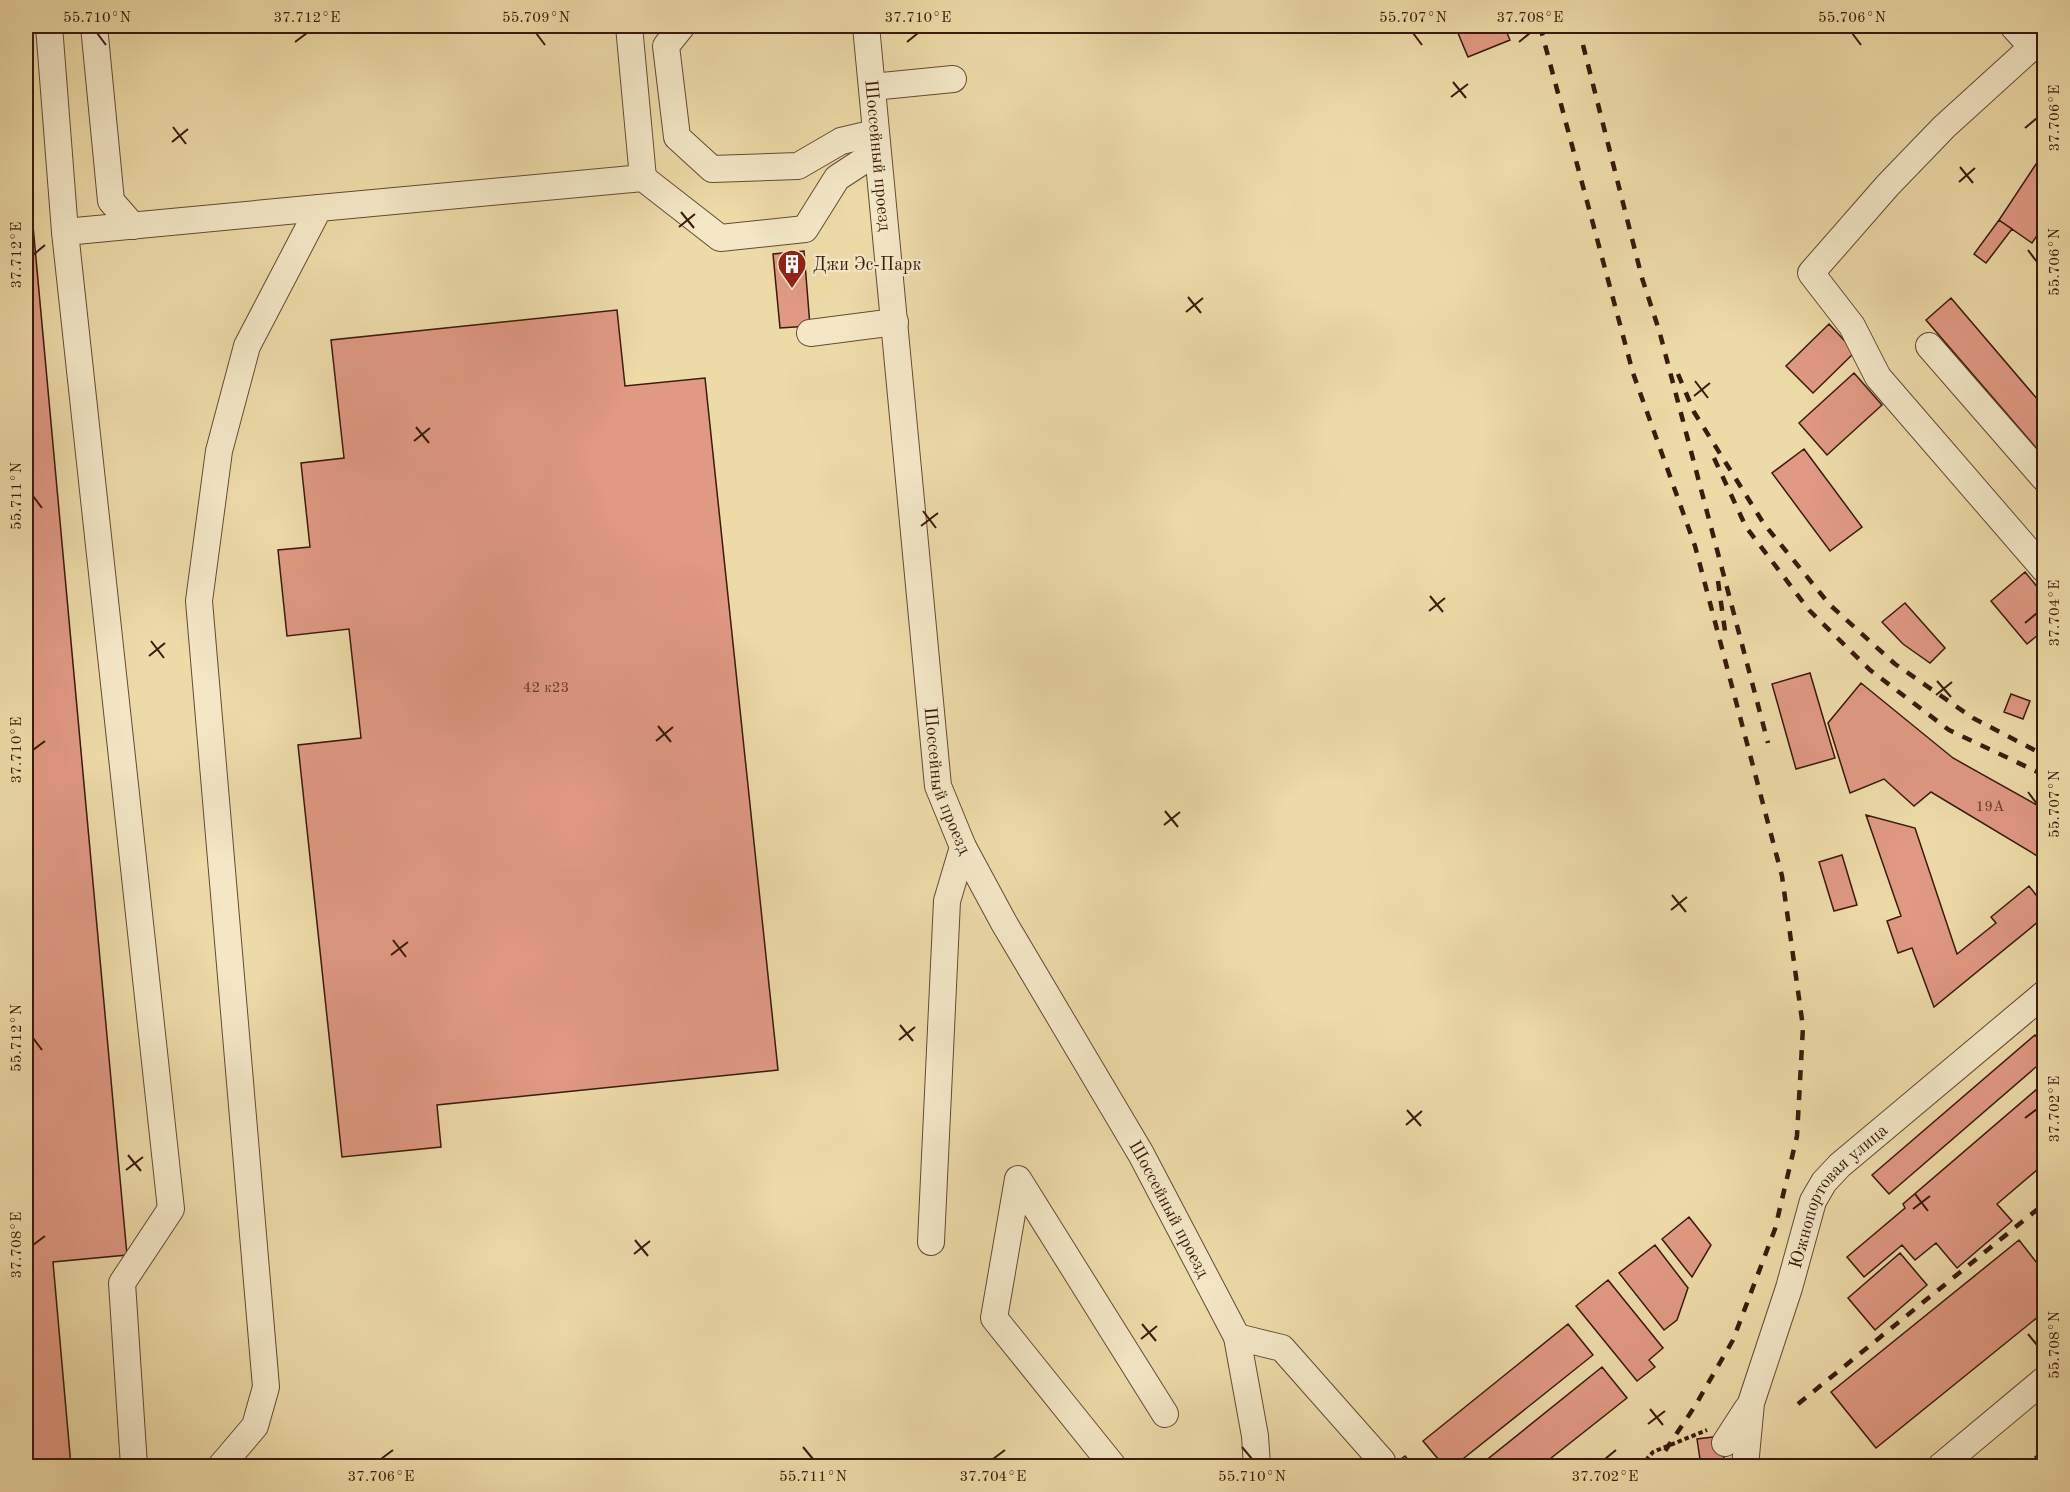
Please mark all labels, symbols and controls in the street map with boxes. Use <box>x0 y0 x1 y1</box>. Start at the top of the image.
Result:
text: 55.710°N <box>63 11 131 26</box>
text: 37.712°E <box>274 11 340 26</box>
text: 55.709°N <box>502 11 570 26</box>
text: 37.710°E <box>885 11 951 26</box>
text: 55.707°N <box>1379 11 1447 26</box>
text: 37.708°E <box>1497 11 1563 26</box>
text: 55.706°N <box>1818 11 1886 26</box>
street label: Шоссейный проезд <box>861 79 893 232</box>
text: 37.706°E <box>2048 85 2063 151</box>
text: 37.712°E <box>10 222 25 288</box>
text: 55.706°N <box>2048 228 2063 296</box>
building icon: Джи Эс-Парк <box>776 248 808 290</box>
place label: Джи Эс-Парк <box>813 256 921 274</box>
text: 55.711°N <box>10 462 25 530</box>
text: 37.704°E <box>2048 580 2063 646</box>
house number: 42 к23 <box>523 681 569 696</box>
street label: Шоссейный проезд <box>921 706 973 858</box>
text: 37.710°E <box>10 717 25 783</box>
text: 55.707°N <box>2048 770 2063 838</box>
house number: 19А <box>1976 800 2005 815</box>
text: 55.712°N <box>10 1004 25 1072</box>
text: 37.702°E <box>2048 1076 2063 1142</box>
street label: Южнопортовая улица <box>1787 1121 1892 1271</box>
street label: Шоссейный проезд <box>1125 1138 1212 1281</box>
text: 37.708°E <box>10 1212 25 1278</box>
text: 55.708°N <box>2048 1311 2063 1379</box>
text: 37.706°E <box>348 1470 414 1485</box>
text: 55.711°N <box>779 1470 847 1485</box>
text: 37.704°E <box>960 1470 1026 1485</box>
text: 55.710°N <box>1218 1470 1286 1485</box>
text: 37.702°E <box>1572 1470 1638 1485</box>

